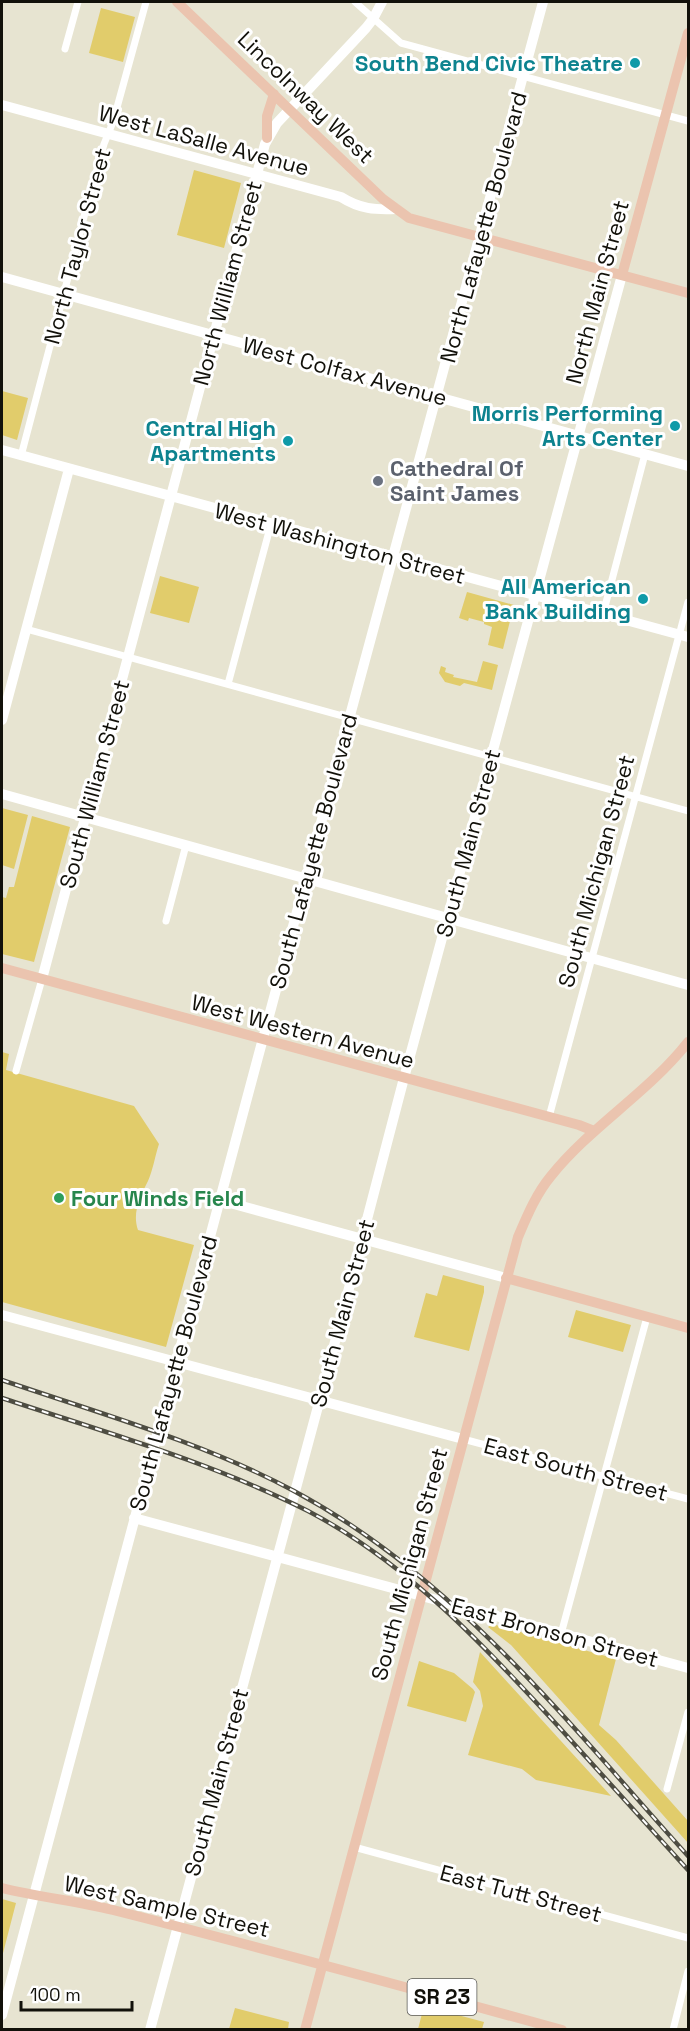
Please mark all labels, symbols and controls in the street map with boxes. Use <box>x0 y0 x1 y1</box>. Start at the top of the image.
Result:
street label: Lincolnway West <box>232 25 380 169</box>
place label: South Bend Civic Theatre <box>355 49 623 77</box>
marker: South Bend Civic Theatre <box>628 56 642 70</box>
street label: North Lafayette Boulevard <box>433 88 533 366</box>
street label: West LaSalle Avenue <box>96 98 312 182</box>
street label: North Taylor Street <box>37 145 117 347</box>
street label: North William Street <box>186 178 268 388</box>
street label: North Main Street <box>559 197 635 387</box>
street label: West Colfax Avenue <box>240 330 450 412</box>
place label: Morris Performing Arts Center <box>472 399 663 452</box>
place label: Central High Apartments <box>145 414 276 467</box>
marker: Morris Performing Arts Center <box>668 419 682 433</box>
marker: Central High Apartments <box>281 434 295 448</box>
place label: Cathedral Of Saint James <box>390 454 523 507</box>
marker: Cathedral Of Saint James <box>371 474 385 488</box>
street label: West Washington Street <box>212 496 468 590</box>
place label: All American Bank Building <box>485 572 631 625</box>
marker: All American Bank Building <box>636 592 650 606</box>
street label: South William Street <box>53 677 135 891</box>
street label: South Lafayette Boulevard <box>263 710 363 992</box>
street label: South Main Street <box>429 746 507 940</box>
street label: South Michigan Street <box>551 752 641 990</box>
street label: West Western Avenue <box>188 988 418 1074</box>
place label: Four Winds Field <box>71 1184 244 1212</box>
marker: Four Winds Field <box>52 1191 66 1205</box>
street label: South Main Street <box>303 1216 381 1410</box>
street label: South Lafayette Boulevard <box>123 1232 223 1514</box>
street label: East South Street <box>481 1431 671 1507</box>
street label: South Michigan Street <box>364 1445 454 1683</box>
street label: East Bronson Street <box>448 1591 662 1673</box>
street label: South Main Street <box>177 1685 255 1879</box>
street label: East Tutt Street <box>437 1858 605 1928</box>
street label: West Sample Street <box>62 1869 272 1943</box>
scale bar <box>21 1974 132 2012</box>
road number: SR 23 <box>408 1979 476 2015</box>
text: 100 m <box>30 1983 81 2006</box>

